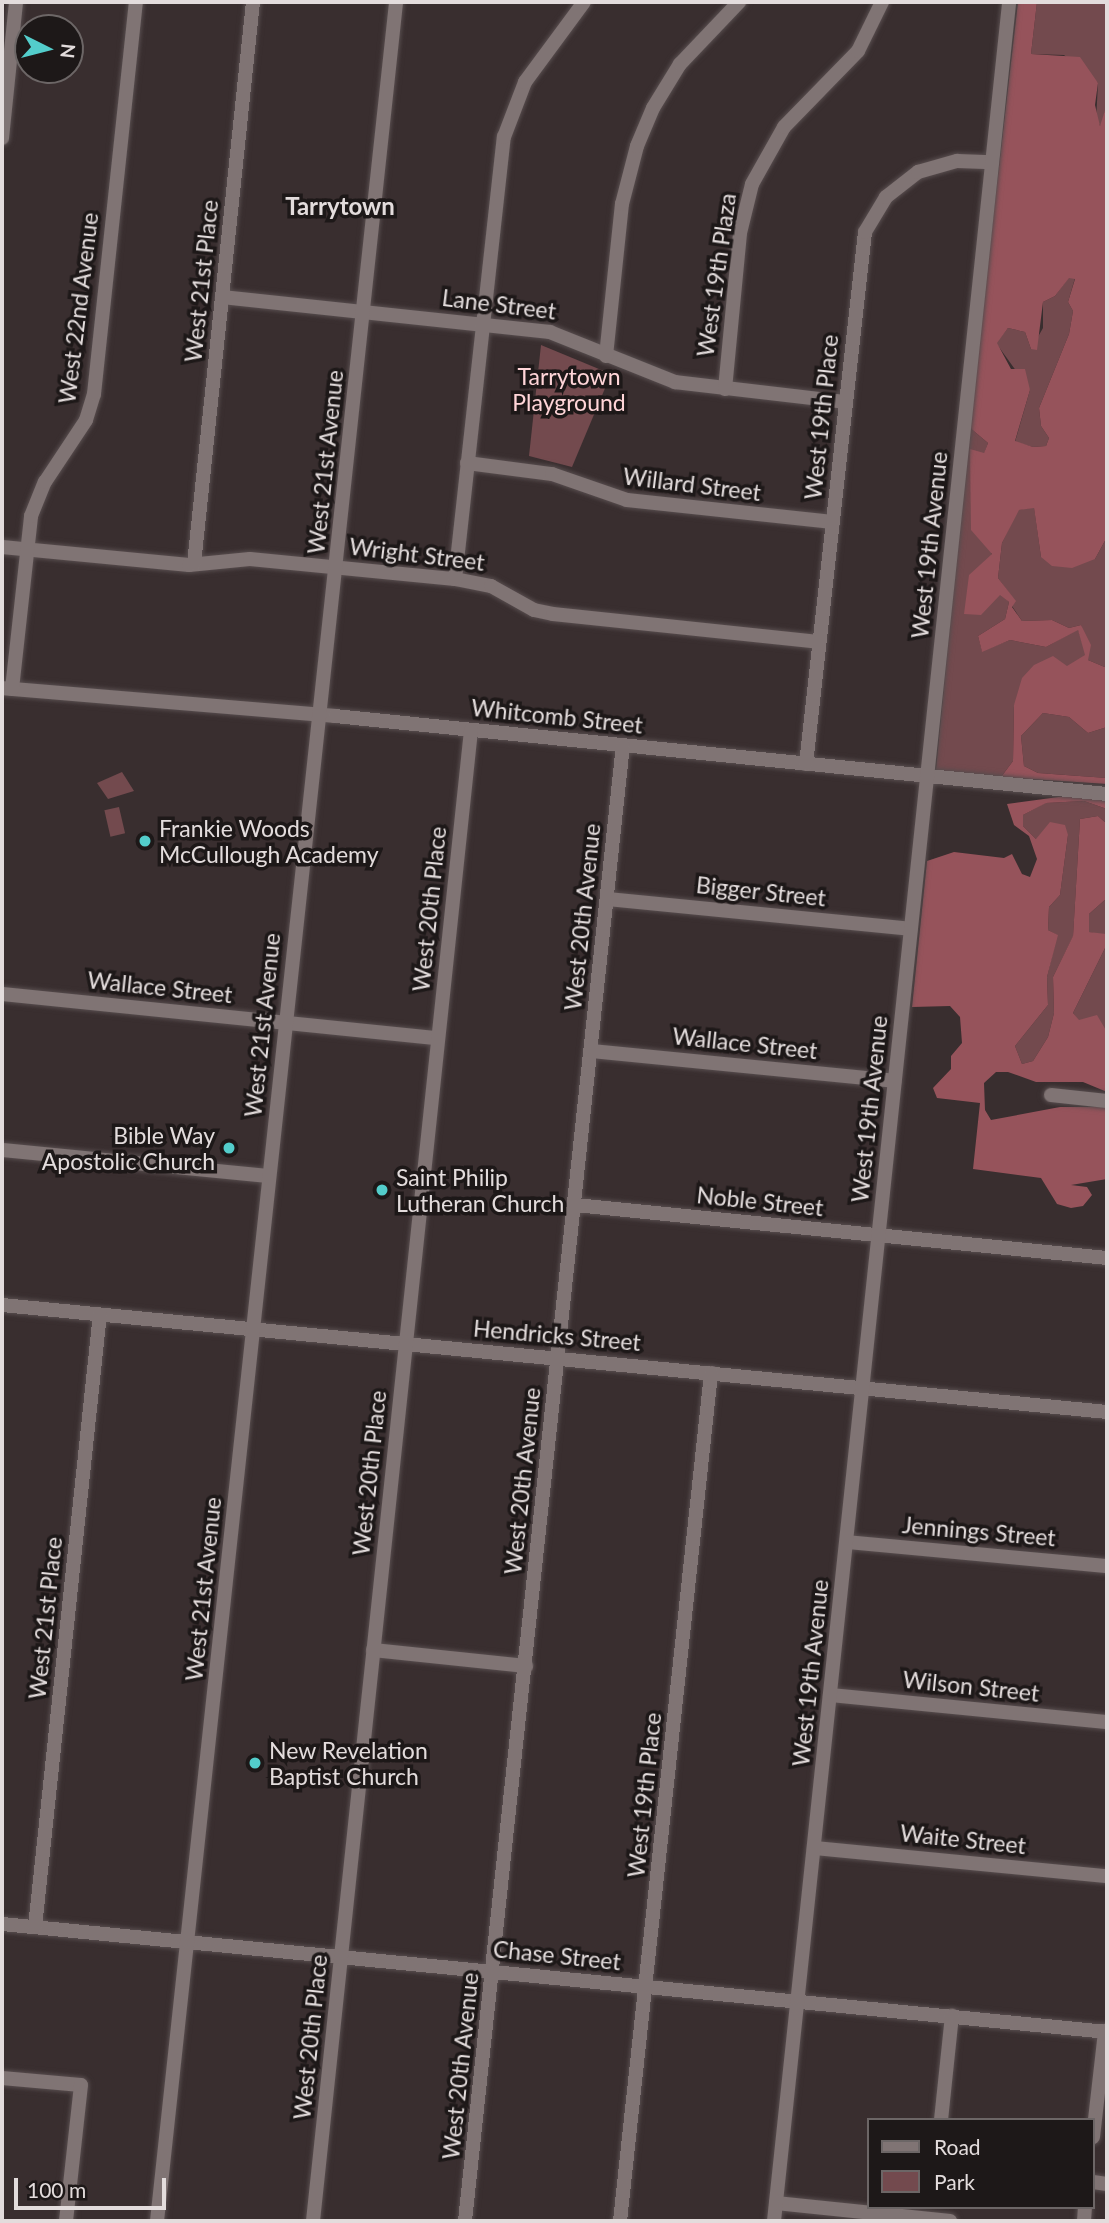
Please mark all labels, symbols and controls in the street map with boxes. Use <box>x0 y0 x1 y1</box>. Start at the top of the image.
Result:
north arrow <box>14 14 84 84</box>
text: N <box>56 43 81 60</box>
street label: West 19th Plaza <box>691 191 741 359</box>
district label: Tarrytown <box>285 192 395 220</box>
street label: West 21st Place <box>179 198 223 364</box>
street label: West 22nd Avenue <box>53 210 103 406</box>
street label: Lane Street <box>440 283 558 325</box>
street label: West 19th Place <box>799 333 843 501</box>
park label: Tarrytown Playground <box>512 362 626 416</box>
street label: West 21st Avenue <box>302 368 348 556</box>
street label: West 19th Avenue <box>905 450 953 640</box>
street label: Willard Street <box>621 462 763 506</box>
street label: Wright Street <box>348 532 486 576</box>
street label: Whitcomb Street <box>470 693 644 739</box>
place label: Frankie Woods McCullough Academy <box>159 814 379 868</box>
street label: West 20th Avenue <box>558 822 606 1012</box>
street label: West 20th Place <box>407 825 451 993</box>
marker: Frankie Woods McCullough Academy <box>137 833 153 849</box>
street label: Bigger Street <box>695 870 827 912</box>
street label: West 21st Avenue <box>239 931 285 1119</box>
street label: Wallace Street <box>86 966 234 1008</box>
street label: West 19th Avenue <box>845 1014 893 1204</box>
street label: Wallace Street <box>671 1022 819 1064</box>
place label: Bible Way Apostolic Church <box>42 1121 215 1175</box>
marker: Bible Way Apostolic Church <box>221 1140 237 1156</box>
place label: Saint Philip Lutheran Church <box>396 1163 564 1217</box>
street label: Noble Street <box>695 1181 825 1221</box>
marker: Saint Philip Lutheran Church <box>374 1182 390 1198</box>
street label: Hendricks Street <box>472 1314 642 1356</box>
street label: West 20th Avenue <box>498 1386 546 1576</box>
street label: West 20th Place <box>347 1389 391 1557</box>
street label: West 21st Avenue <box>180 1495 226 1683</box>
street label: Jennings Street <box>901 1511 1057 1551</box>
street label: West 21st Place <box>23 1535 67 1701</box>
street label: West 19th Avenue <box>786 1578 834 1768</box>
street label: Wilson Street <box>901 1665 1041 1707</box>
street label: West 19th Place <box>622 1711 666 1879</box>
place label: New Revelation Baptist Church <box>269 1736 428 1790</box>
marker: New Revelation Baptist Church <box>247 1755 263 1771</box>
street label: Waite Street <box>899 1819 1027 1859</box>
street label: Chase Street <box>492 1935 622 1975</box>
street label: West 20th Place <box>288 1953 332 2121</box>
street label: West 20th Avenue <box>436 1971 484 2161</box>
legend <box>867 2118 1095 2209</box>
text: Road <box>934 2134 981 2159</box>
scale bar <box>18 2164 170 2208</box>
text: Park <box>934 2169 975 2194</box>
text: 100 m <box>27 2177 86 2202</box>

